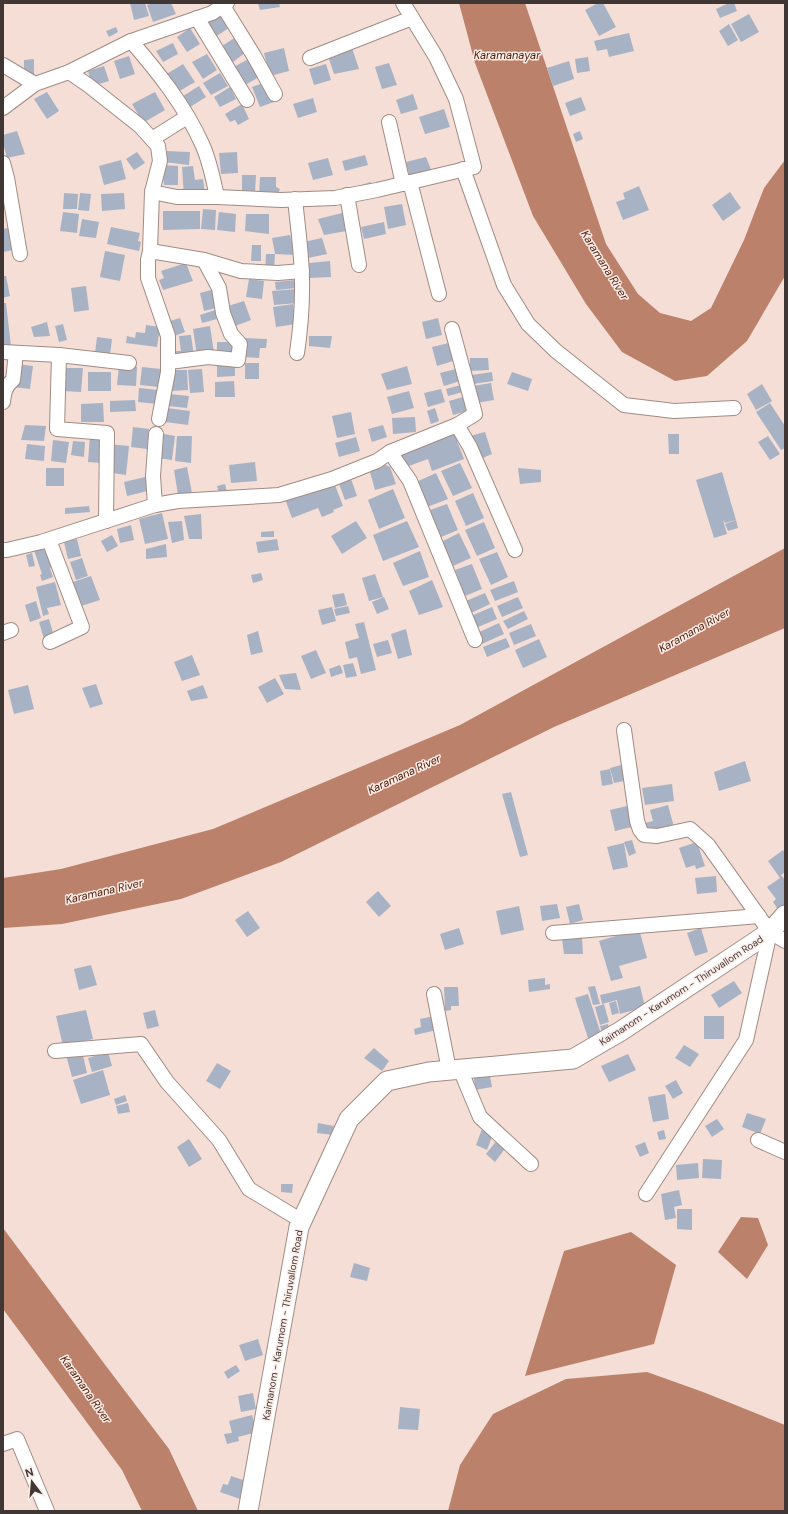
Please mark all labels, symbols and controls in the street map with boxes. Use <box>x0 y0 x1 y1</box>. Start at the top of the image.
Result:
water label: Karamanayar <box>474 48 541 62</box>
water label: Karamana River <box>578 228 632 303</box>
water label: Karamana River <box>656 604 733 655</box>
water label: Karamana River <box>365 751 444 797</box>
water label: Karamana River <box>64 875 145 907</box>
street label: Kaimanom - Karumom - Thiruvallom Road <box>597 932 766 1048</box>
street label: Kaimanom - Karumom - Thiruvallom Road <box>259 1229 306 1421</box>
water label: Karamana River <box>58 1353 115 1426</box>
north arrow <box>12 1462 52 1502</box>
text: N <box>23 1465 35 1480</box>

